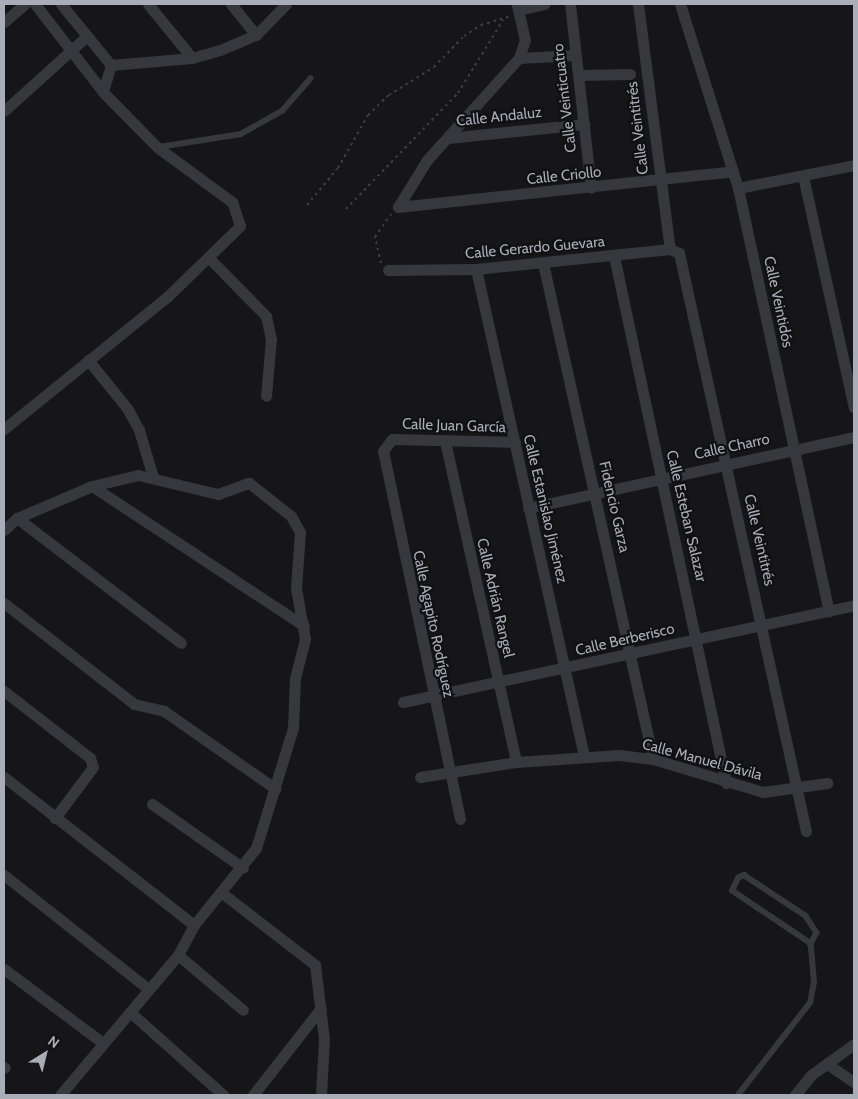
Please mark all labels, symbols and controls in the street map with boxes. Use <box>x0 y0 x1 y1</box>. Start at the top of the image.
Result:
street label: Calle Veinticuatro <box>549 42 581 154</box>
street label: Calle Veintitrés <box>623 80 653 176</box>
street label: Calle Andaluz <box>455 104 543 130</box>
street label: Calle Criollo <box>526 163 602 189</box>
street label: Calle Gerardo Guevara <box>464 233 606 263</box>
street label: Calle Veintidós <box>760 255 796 349</box>
street label: Calle Juan García <box>402 415 506 437</box>
street label: Calle Charro <box>693 430 771 464</box>
street label: Calle Estanislao Jiménez <box>519 433 571 585</box>
street label: Calle Esteban Salazar <box>662 448 710 584</box>
street label: Fidencio Garza <box>595 460 633 554</box>
street label: Calle Veintitrés <box>740 492 778 588</box>
street label: Calle Adrián Rangel <box>473 537 517 659</box>
street label: Calle Agapito Rodríguez <box>409 549 457 699</box>
street label: Calle Berberisco <box>574 620 676 660</box>
street label: Calle Manuel Dávila <box>640 735 764 785</box>
north arrow <box>20 1029 70 1079</box>
text: N <box>45 1032 63 1052</box>

